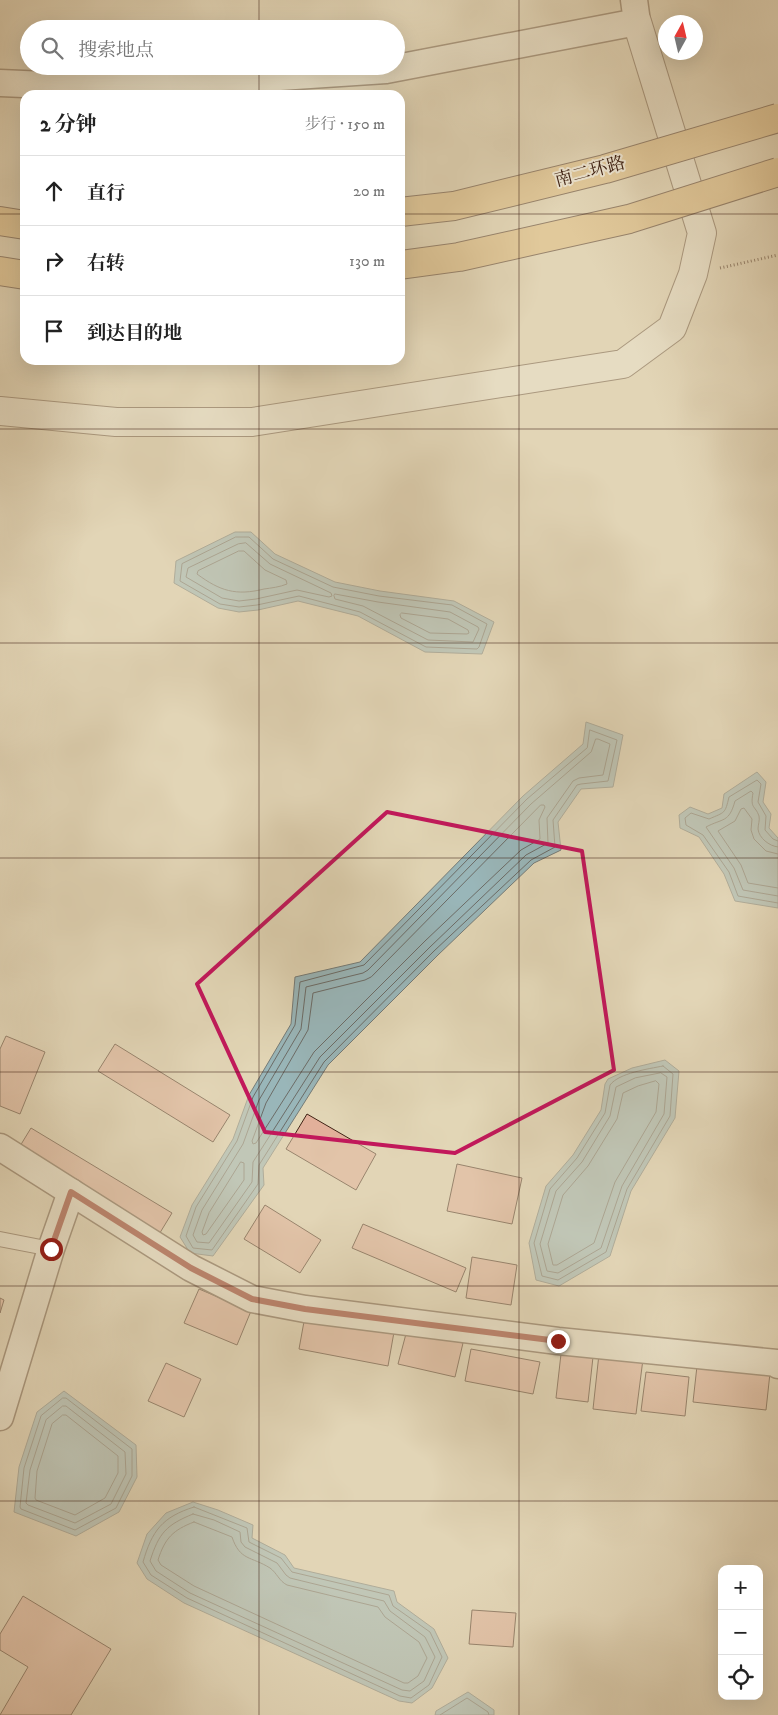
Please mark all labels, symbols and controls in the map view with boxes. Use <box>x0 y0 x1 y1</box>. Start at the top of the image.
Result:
north arrow <box>658 15 703 60</box>
search box <box>20 20 405 75</box>
icon: search <box>38 34 66 62</box>
text: 搜索地点 <box>78 39 154 62</box>
text: 2 分钟 <box>40 112 97 138</box>
text: 步行 · 150 m <box>304 114 385 134</box>
street label: 南二环路 <box>552 152 628 192</box>
icon: ahead <box>40 177 68 205</box>
text: 20 m <box>353 181 385 201</box>
text: 直行 <box>87 182 125 205</box>
icon: right <box>40 247 68 275</box>
text: 130 m <box>349 251 385 271</box>
text: 右转 <box>87 252 125 275</box>
icon: arrive <box>40 317 68 345</box>
text: 到达目的地 <box>87 322 182 345</box>
route start <box>40 1238 63 1261</box>
route end <box>547 1330 570 1353</box>
map controls <box>718 1565 763 1700</box>
button: + <box>718 1565 763 1610</box>
button: − <box>718 1610 763 1655</box>
button: locate <box>718 1655 763 1700</box>

